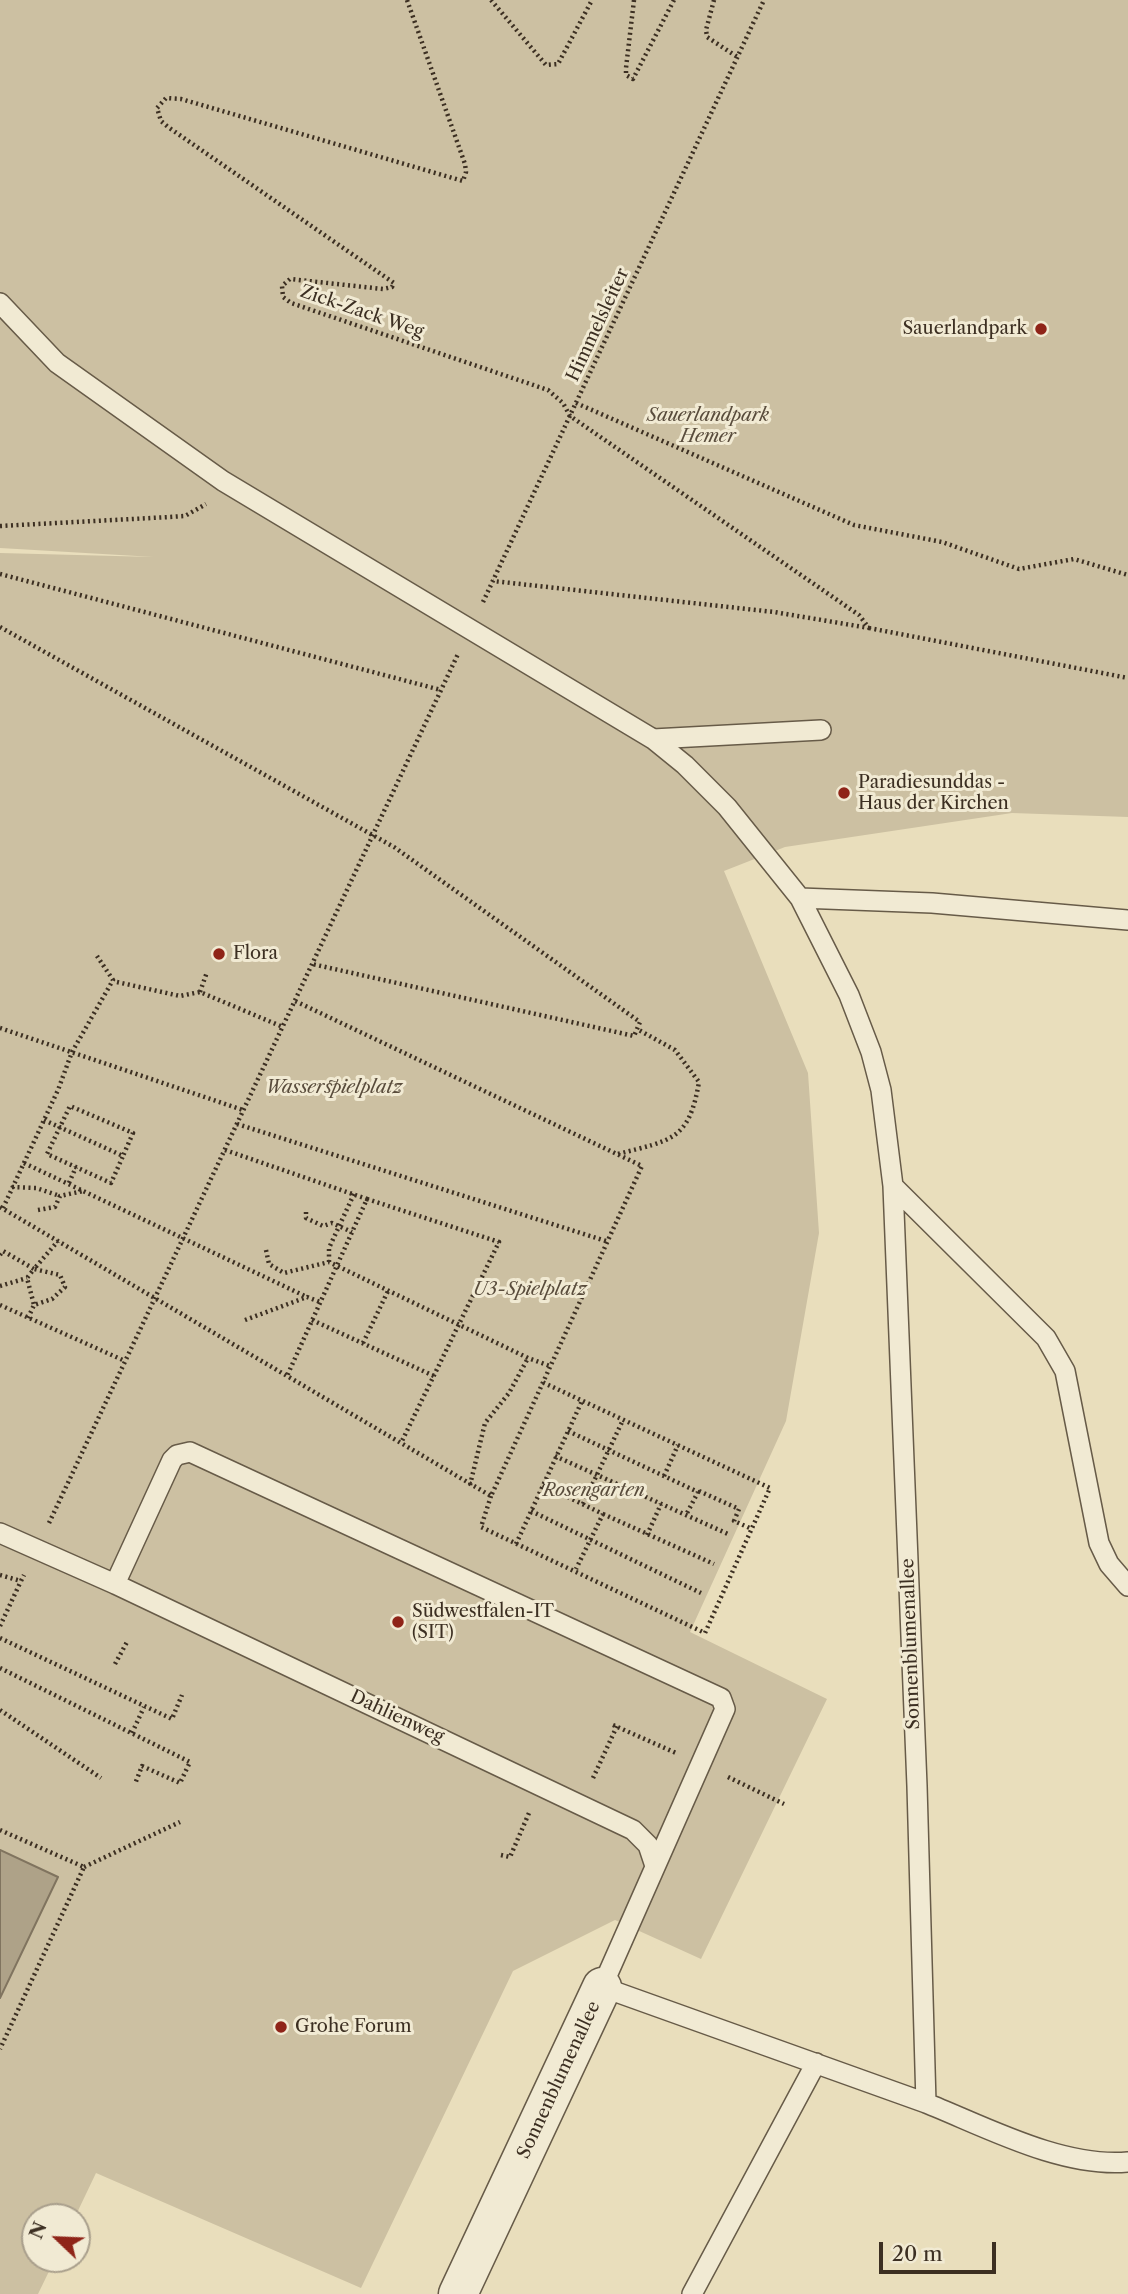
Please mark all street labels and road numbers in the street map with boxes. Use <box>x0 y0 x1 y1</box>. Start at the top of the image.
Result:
street label: Himmelsleiter <box>562 265 634 385</box>
street label: Zick-Zack Weg <box>298 281 426 343</box>
street label: Sonnenblumenallee <box>897 1558 925 1730</box>
street label: Dahlienweg <box>347 1686 447 1748</box>
street label: Sonnenblumenallee <box>513 1998 605 2162</box>

